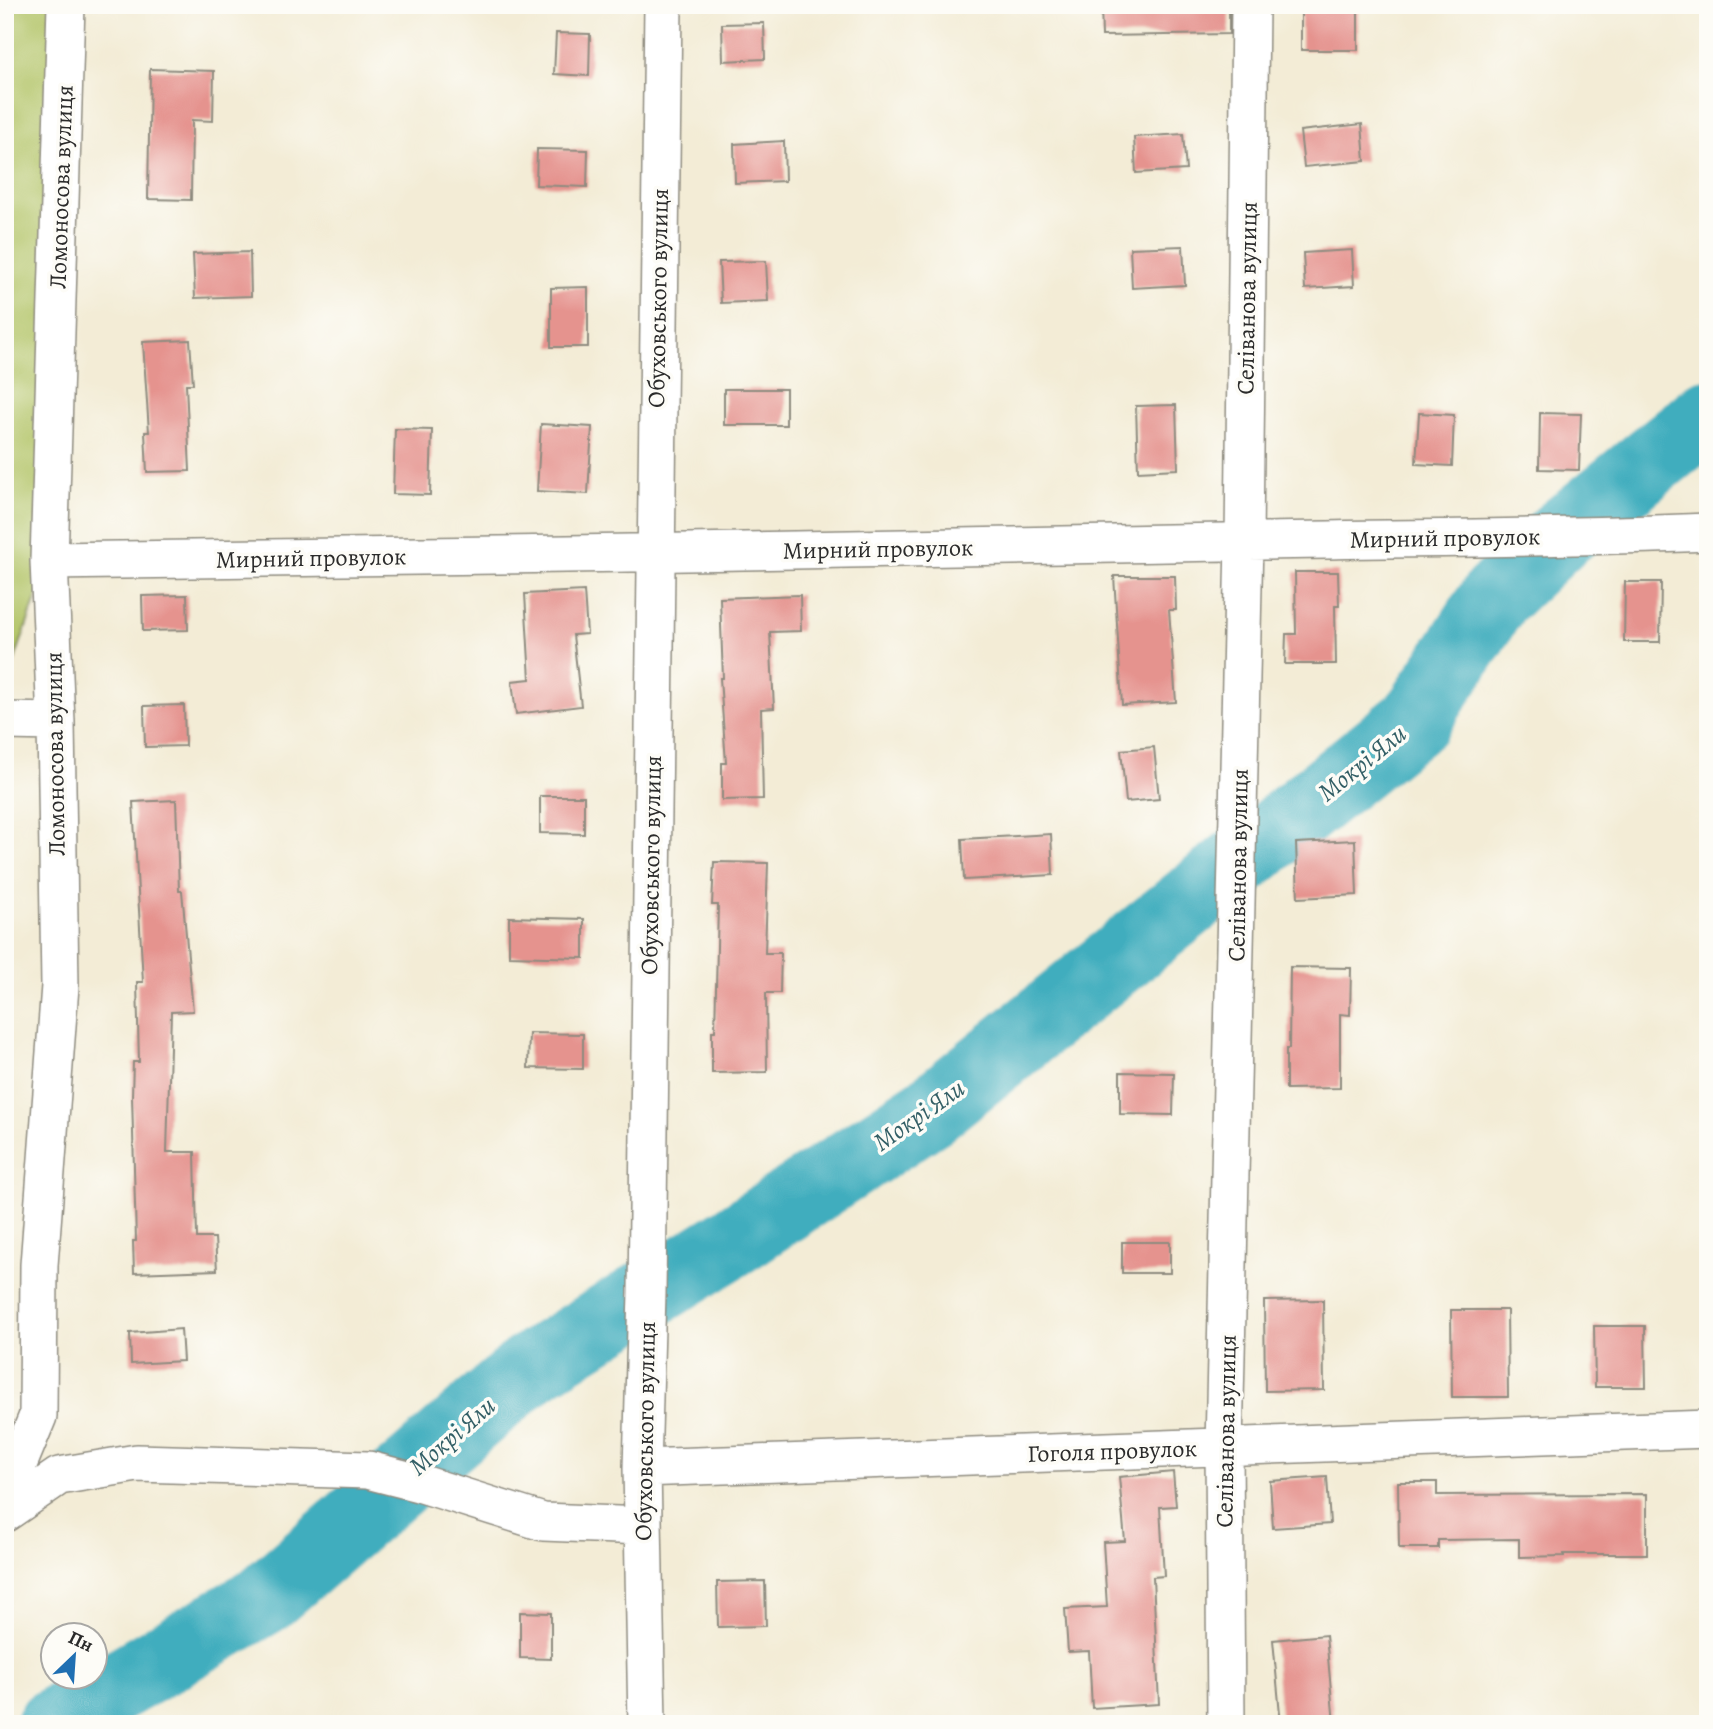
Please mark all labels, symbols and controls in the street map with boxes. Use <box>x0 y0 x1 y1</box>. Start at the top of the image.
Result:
street label: Ломоносова вулиця <box>41 84 81 290</box>
street label: Обуховського вулиця <box>640 188 676 408</box>
street label: Селіванова вулиця <box>1229 201 1265 395</box>
street label: Мирний провулок <box>1349 520 1541 556</box>
street label: Мирний провулок <box>782 531 974 567</box>
street label: Мирний провулок <box>215 540 407 576</box>
street label: Ломоносова вулиця <box>37 652 73 856</box>
water label: Мокрі Яли <box>1310 716 1414 809</box>
street label: Обуховського вулиця <box>633 755 669 975</box>
street label: Селіванова вулиця <box>1220 768 1256 962</box>
water label: Мокрі Яли <box>866 1071 972 1159</box>
street label: Обуховського вулиця <box>627 1321 663 1541</box>
street label: Селіванова вулиця <box>1208 1334 1244 1528</box>
water label: Мокрі Яли <box>401 1388 503 1483</box>
street label: Гоголя провулок <box>1027 1432 1197 1470</box>
north arrow <box>38 1620 108 1690</box>
text: Пн <box>64 1624 98 1659</box>

